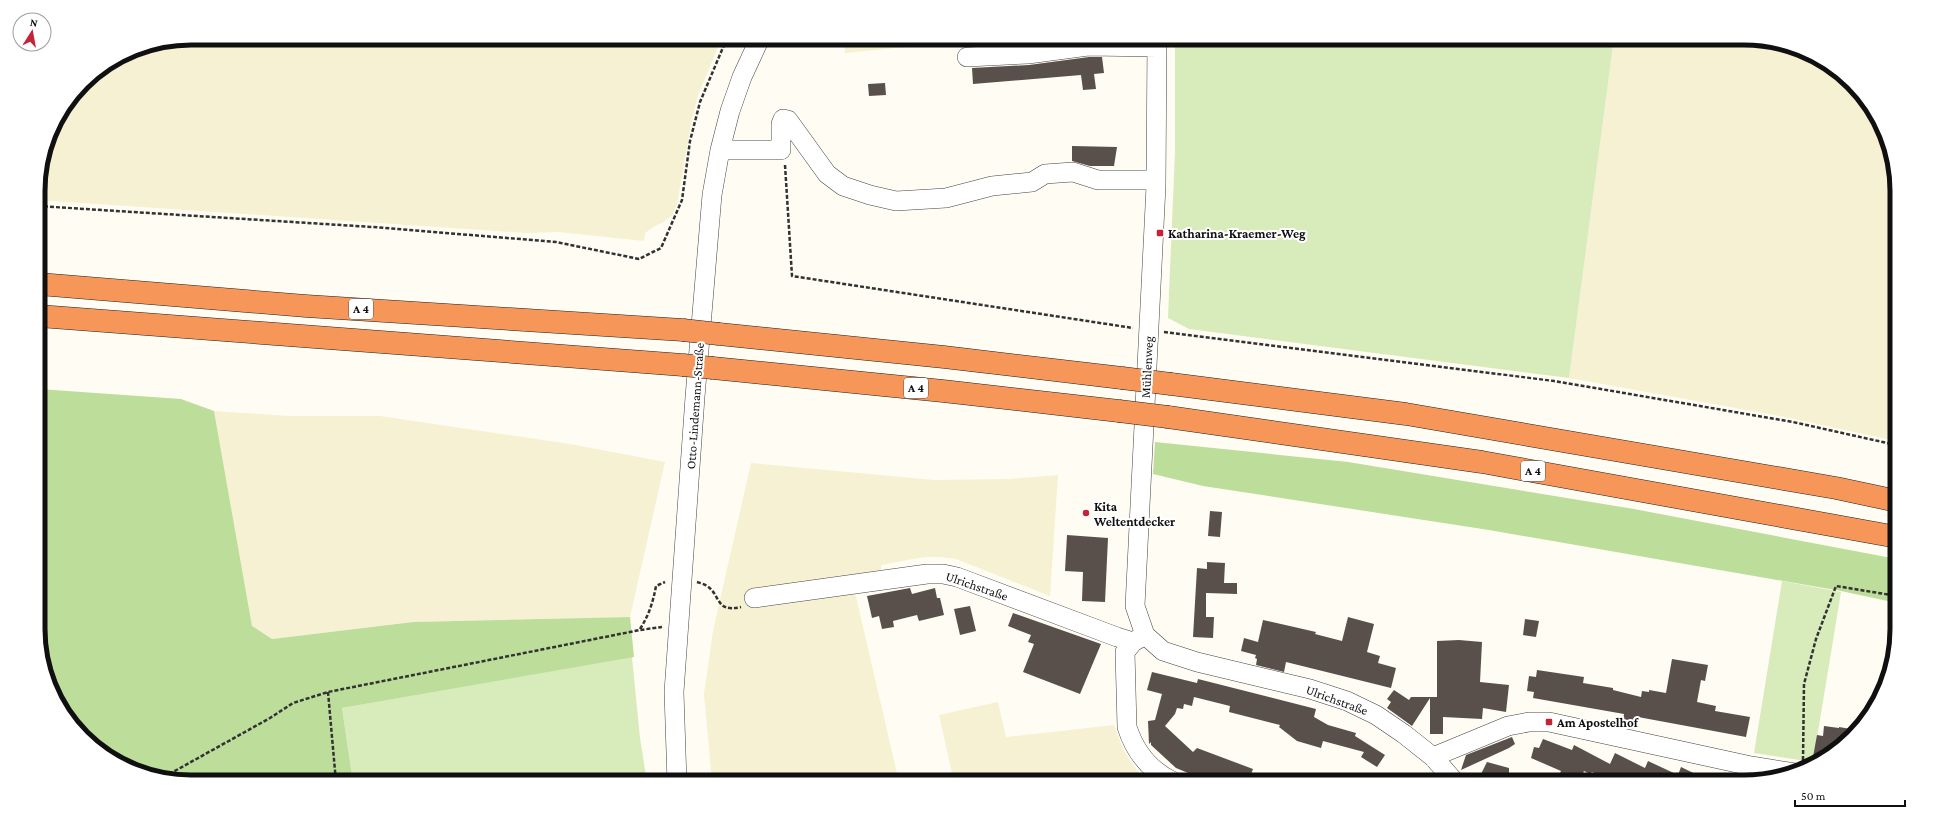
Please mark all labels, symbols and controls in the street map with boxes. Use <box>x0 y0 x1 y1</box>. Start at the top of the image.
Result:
north arrow <box>12 12 52 52</box>
text: N <box>29 16 39 29</box>
place label: Katharina-Kraemer-Weg <box>1168 226 1306 241</box>
marker: Katharina-Kraemer-Weg <box>1155 228 1165 238</box>
road number: A 4 <box>349 299 373 319</box>
street label: Mühlenweg <box>1138 335 1156 398</box>
street label: Otto-Lindemann-Straße <box>683 342 707 470</box>
road number: A 4 <box>904 378 928 398</box>
road number: A 4 <box>1521 461 1545 481</box>
place label: Kita Weltentdecker <box>1093 499 1176 529</box>
marker: Kita Weltentdecker <box>1081 508 1091 518</box>
street label: Ulrichstraße <box>944 568 1010 604</box>
street label: Ulrichstraße <box>1304 682 1370 718</box>
place label: Am Apostelhof <box>1556 715 1639 730</box>
marker: Am Apostelhof <box>1544 717 1554 727</box>
scale bar <box>1795 782 1905 808</box>
text: 50 m <box>1801 789 1826 803</box>

